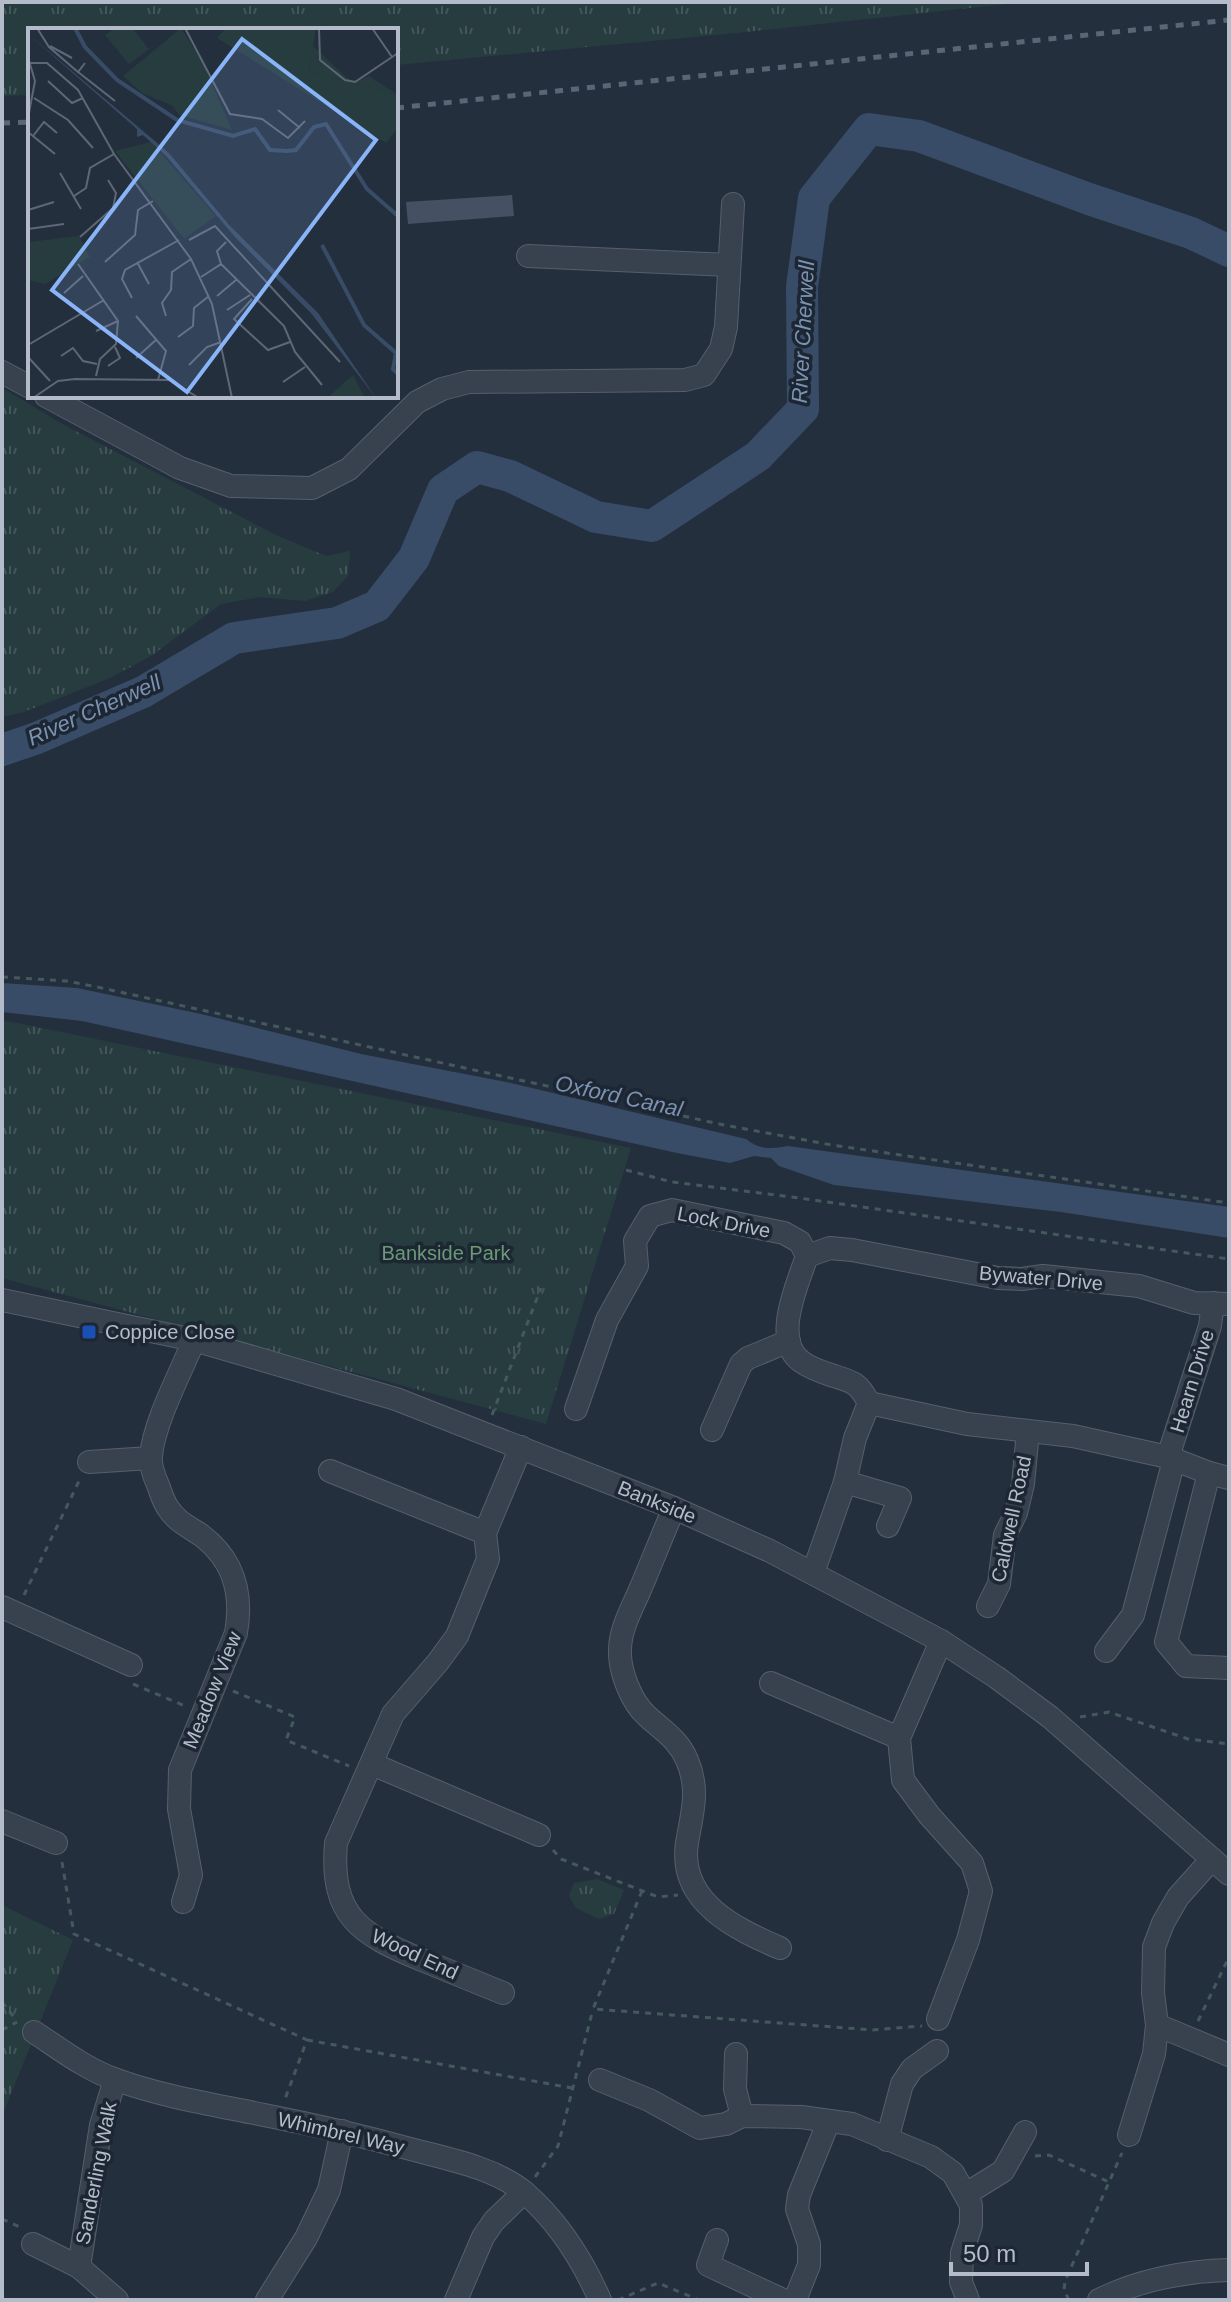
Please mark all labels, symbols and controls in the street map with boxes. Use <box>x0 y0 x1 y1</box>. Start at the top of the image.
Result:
inset map <box>28 28 398 398</box>
water label: River Cherwell <box>787 259 819 404</box>
water label: River Cherwell <box>24 669 165 751</box>
water label: Oxford Canal <box>553 1070 686 1122</box>
street label: Lock Drive <box>676 1202 772 1242</box>
park label: Bankside Park <box>382 1242 511 1264</box>
street label: Bywater Drive <box>978 1262 1104 1294</box>
place label: Coppice Close <box>105 1321 235 1343</box>
marker: Coppice Close <box>80 1323 98 1341</box>
street label: Hearn Drive <box>1166 1327 1218 1435</box>
street label: Caldwell Road <box>987 1454 1035 1584</box>
street label: Bankside <box>615 1476 699 1528</box>
street label: Meadow View <box>179 1628 246 1752</box>
street label: Wood End <box>368 1924 462 1984</box>
street label: Sanderling Walk <box>71 2099 121 2246</box>
street label: Whimbrel Way <box>276 2108 406 2158</box>
scale bar <box>951 2226 1087 2276</box>
text: 50 m <box>963 2240 1016 2267</box>

